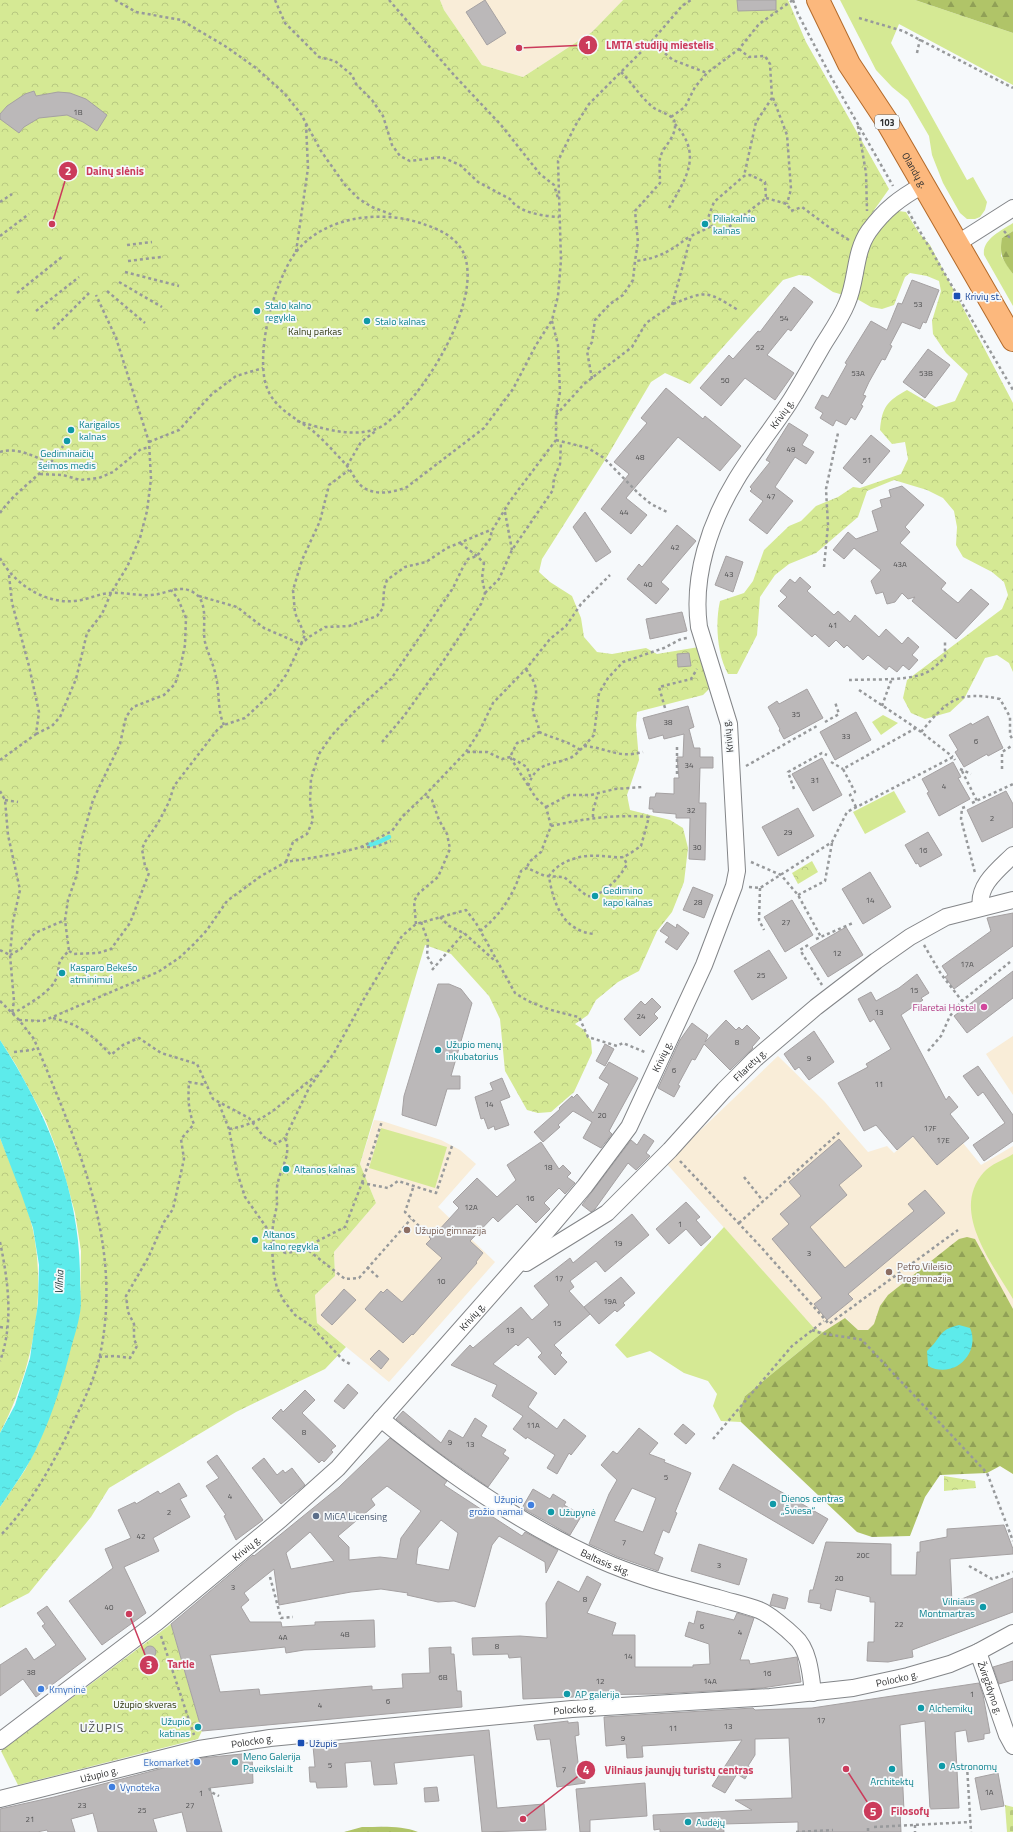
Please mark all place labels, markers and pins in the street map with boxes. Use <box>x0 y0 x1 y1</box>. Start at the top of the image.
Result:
callout: LMTA studijų miestelis <box>578 33 722 56</box>
callout: Dainų slėnis <box>58 159 152 182</box>
place label: Piliakalnio kalnas <box>713 211 756 238</box>
marker: Piliakalnio kalnas <box>700 219 710 229</box>
place label: Krivių st. <box>965 289 1001 304</box>
marker: Krivių st. <box>952 291 962 301</box>
place label: Stalo kalno regykla <box>265 298 311 325</box>
marker: Stalo kalno regykla <box>252 306 262 316</box>
place label: Stalo kalnas <box>375 314 426 329</box>
marker: Stalo kalnas <box>362 316 372 326</box>
place label: Karigailos kalnas <box>79 417 120 444</box>
marker: Karigailos kalnas <box>66 425 76 435</box>
marker: Gediminaičių šeimos medis <box>62 436 72 446</box>
place label: Gediminaičių šeimos medis <box>38 446 96 473</box>
place label: Gedimino kapo kalnas <box>603 883 653 910</box>
marker: Gedimino kapo kalnas <box>590 891 600 901</box>
place label: Kasparo Bekešo atminimui <box>70 960 137 987</box>
marker: Kasparo Bekešo atminimui <box>57 968 67 978</box>
place label: Filaretai Hostel <box>912 1000 976 1015</box>
marker: Filaretai Hostel <box>979 1002 989 1012</box>
place label: Užupio menų inkubatorius <box>446 1037 501 1064</box>
marker: Užupio menų inkubatorius <box>433 1045 443 1055</box>
place label: Altanos kalnas <box>294 1162 356 1177</box>
marker: Altanos kalnas <box>281 1164 291 1174</box>
place label: Užupio gimnazija <box>415 1223 486 1238</box>
marker: Užupio gimnazija <box>402 1225 412 1235</box>
place label: Altanos kalno regykla <box>263 1227 318 1254</box>
marker: Altanos kalno regykla <box>250 1235 260 1245</box>
place label: Petro Vileišio Progimnazija <box>897 1259 952 1286</box>
marker: Petro Vileišio Progimnazija <box>884 1267 894 1277</box>
place label: Dienos centras „Šviesa“ <box>781 1491 844 1518</box>
place label: Užupio grožio namai <box>469 1492 523 1519</box>
marker: Dienos centras „Šviesa“ <box>768 1499 778 1509</box>
marker: Užupio grožio namai <box>526 1500 536 1510</box>
place label: Užupynė <box>559 1505 596 1520</box>
marker: Užupynė <box>546 1507 556 1517</box>
place label: MiCA Licensing <box>324 1509 387 1524</box>
marker: MiCA Licensing <box>311 1511 321 1521</box>
place label: Vilniaus Montmartras <box>919 1594 975 1621</box>
marker: Vilniaus Montmartras <box>978 1602 988 1612</box>
callout: Tartle <box>139 1653 203 1676</box>
place label: Kmyninė <box>49 1682 86 1697</box>
marker: Kmyninė <box>36 1684 46 1694</box>
place label: AP galerija <box>575 1687 619 1702</box>
marker: AP galerija <box>562 1689 572 1699</box>
place label: Alchemikų <box>929 1701 973 1716</box>
marker: Alchemikų <box>916 1703 926 1713</box>
place label: Užupio katinas <box>160 1714 190 1741</box>
marker: Užupio katinas <box>193 1722 203 1732</box>
place label: Užupis <box>309 1736 338 1751</box>
marker: Užupis <box>296 1738 306 1748</box>
place label: Meno Galerija Paveikslai.lt <box>243 1749 301 1776</box>
place label: Ekomarket <box>144 1755 189 1770</box>
marker: Ekomarket <box>192 1757 202 1767</box>
marker: Meno Galerija Paveikslai.lt <box>230 1757 240 1767</box>
callout: Vilniaus jaunųjų turistų centras <box>576 1758 761 1781</box>
place label: Astronomų <box>950 1759 997 1774</box>
marker: Astronomų <box>937 1761 947 1771</box>
marker: Architektų <box>887 1764 897 1774</box>
place label: Architektų <box>870 1774 914 1789</box>
place label: Vynoteka <box>120 1780 160 1795</box>
marker: Vynoteka <box>107 1782 117 1792</box>
callout: Filosofų <box>863 1800 937 1823</box>
place label: Audėjų <box>696 1815 725 1830</box>
marker: Audėjų <box>683 1817 693 1827</box>

